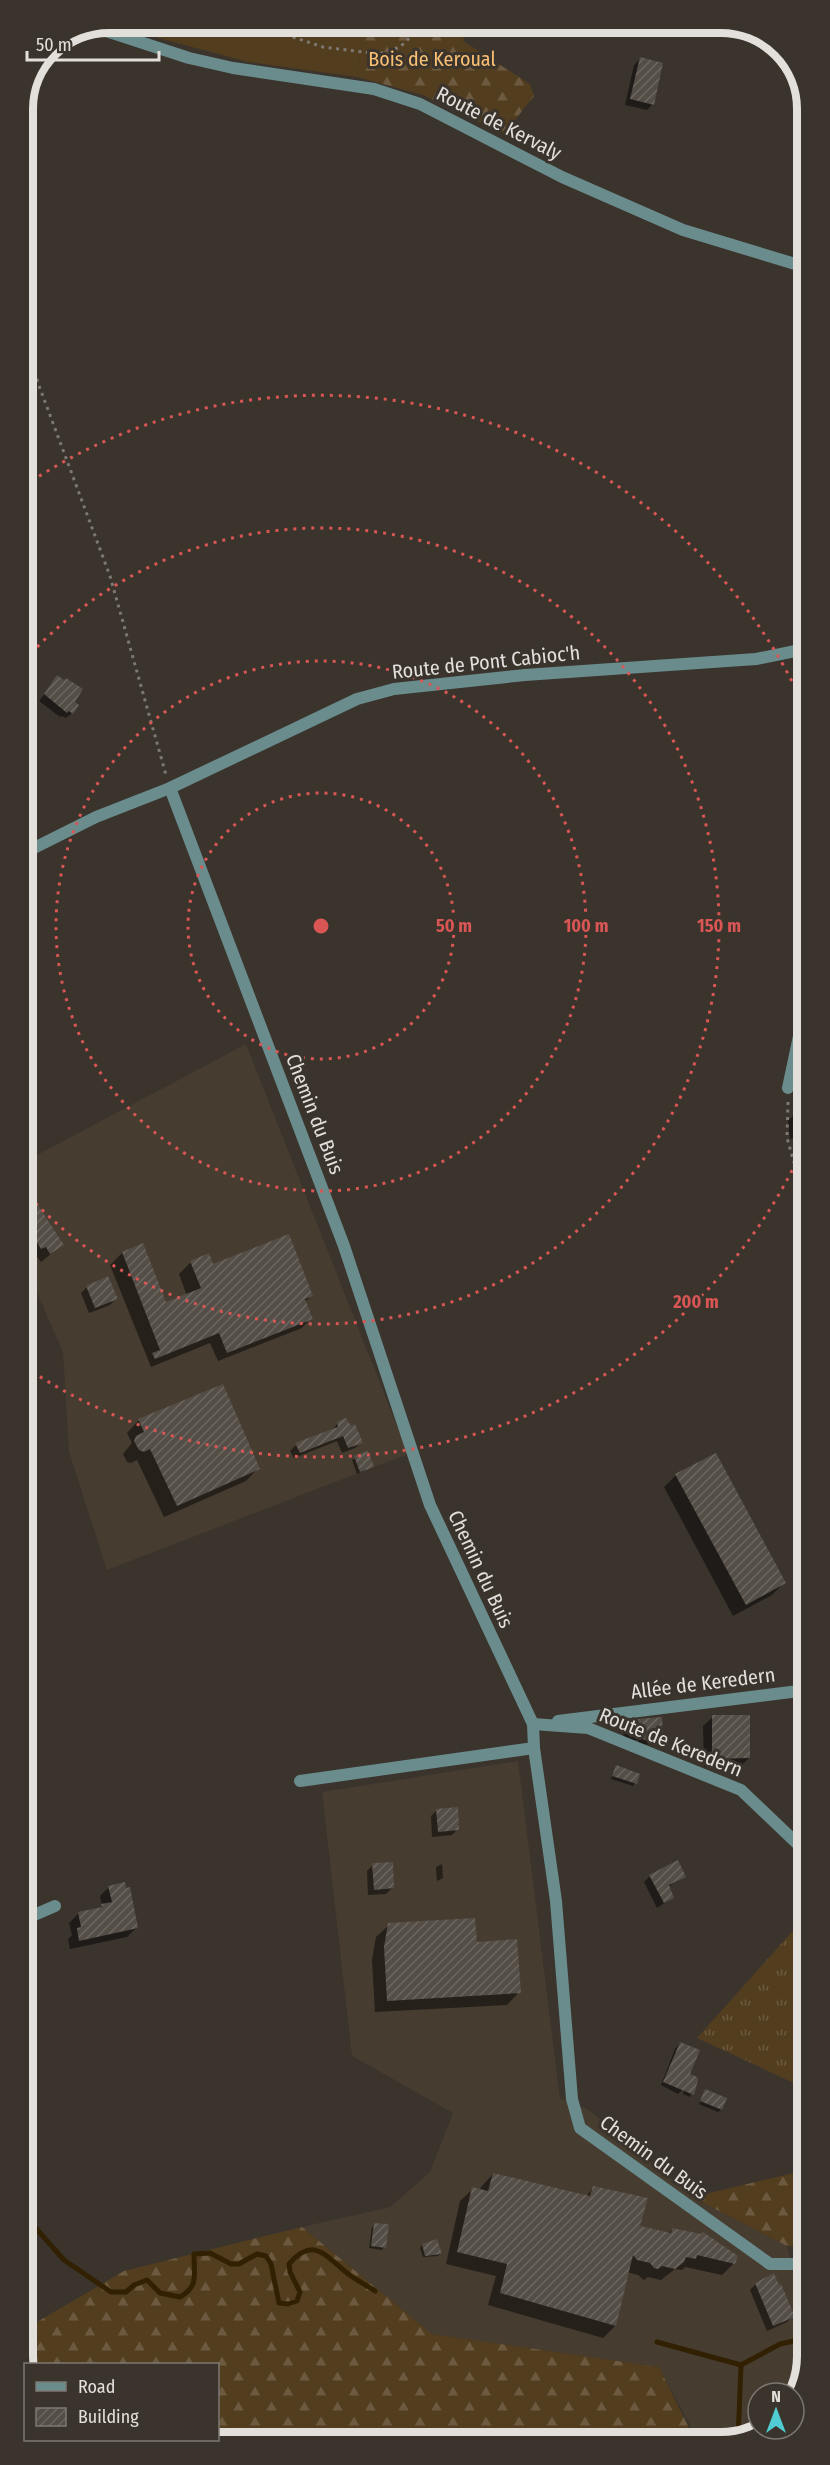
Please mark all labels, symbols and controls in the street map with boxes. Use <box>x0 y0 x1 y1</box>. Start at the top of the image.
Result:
scale bar <box>27 24 159 62</box>
text: 50 m <box>36 34 72 56</box>
park label: Bois de Keroual <box>368 47 496 71</box>
street label: Route de Kervaly <box>432 81 566 165</box>
street label: Route de Pont Cabioc'h <box>391 640 581 684</box>
text: 50 m <box>436 915 472 937</box>
text: 100 m <box>564 915 608 937</box>
text: 150 m <box>697 915 741 937</box>
centre of rings <box>311 916 331 936</box>
street label: Chemin du Buis <box>281 1050 349 1178</box>
text: 200 m <box>672 1291 719 1313</box>
street label: Chemin du Buis <box>443 1506 519 1632</box>
street label: Allée de Keredern <box>629 1662 777 1704</box>
street label: Route de Keredern <box>596 1702 746 1782</box>
street label: Chemin du Buis <box>596 2110 712 2204</box>
legend <box>24 2363 219 2441</box>
text: Road <box>78 2376 115 2398</box>
north arrow <box>746 2381 806 2441</box>
text: N <box>771 2387 781 2406</box>
text: Building <box>78 2406 139 2428</box>

